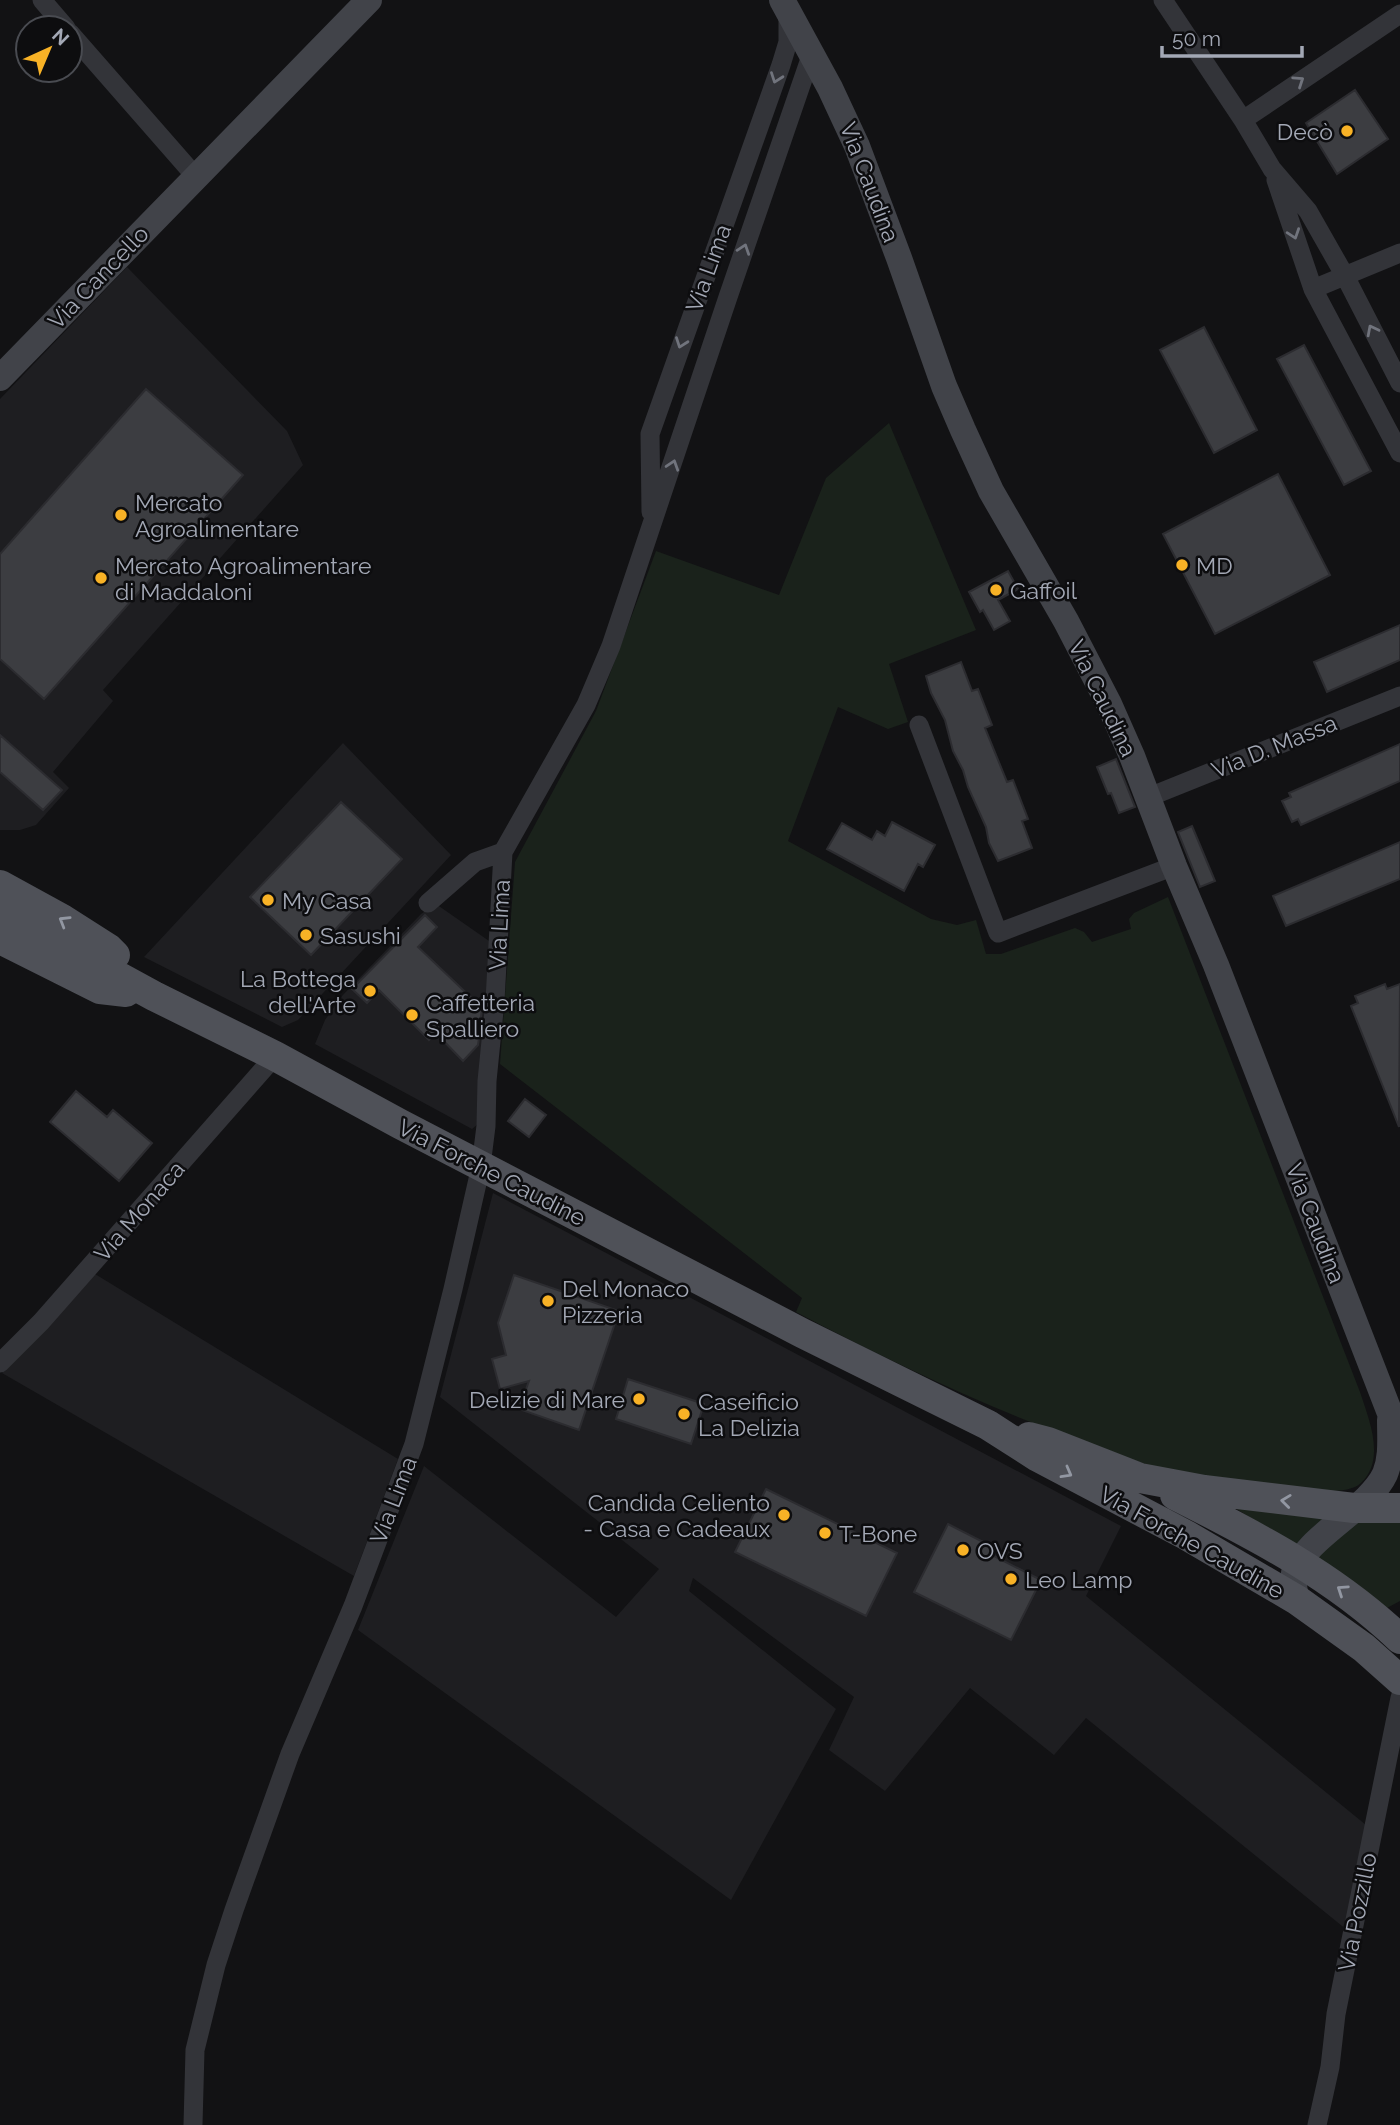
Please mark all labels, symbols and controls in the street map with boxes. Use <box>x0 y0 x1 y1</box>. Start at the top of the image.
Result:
north arrow <box>14 14 84 84</box>
scale bar <box>1162 14 1302 58</box>
text: N <box>48 24 74 50</box>
text: 50 m <box>1172 26 1221 51</box>
one-way arrow <box>770 71 784 83</box>
one-way arrow <box>1292 77 1305 90</box>
street label: Via Caudina <box>835 118 905 246</box>
place label: Decò <box>1277 118 1333 145</box>
marker: Decò <box>1339 123 1355 139</box>
street label: Via Cancello <box>42 220 154 334</box>
street label: Via Lima <box>680 221 736 315</box>
one-way arrow <box>1286 227 1300 240</box>
one-way arrow <box>736 243 750 255</box>
one-way arrow <box>1367 325 1381 337</box>
one-way arrow <box>675 337 689 349</box>
one-way arrow <box>665 459 679 471</box>
place label: Mercato Agroalimentare <box>135 489 299 542</box>
marker: Mercato Agroalimentare <box>113 507 129 523</box>
place label: Mercato Agroalimentare di Maddaloni <box>115 552 372 605</box>
place label: MD <box>1196 552 1233 579</box>
marker: MD <box>1174 557 1190 573</box>
marker: Mercato Agroalimentare di Maddaloni <box>93 570 109 586</box>
place label: Gaffoil <box>1010 577 1078 604</box>
marker: Gaffoil <box>988 582 1004 598</box>
street label: Via Caudina <box>1063 635 1143 761</box>
street label: Via D. Massa <box>1207 709 1341 783</box>
street label: Via Lima <box>483 879 515 971</box>
place label: My Casa <box>282 887 372 914</box>
marker: My Casa <box>260 892 276 908</box>
one-way arrow <box>59 917 72 930</box>
place label: Sasushi <box>320 922 401 949</box>
marker: Sasushi <box>298 927 314 943</box>
place label: La Bottega dell'Arte <box>240 965 356 1018</box>
marker: La Bottega dell'Arte <box>362 983 378 999</box>
place label: Caffetteria Spalliero <box>426 989 535 1042</box>
marker: Caffetteria Spalliero <box>404 1007 420 1023</box>
street label: Via Forche Caudine <box>394 1113 590 1231</box>
street label: Via Monaca <box>88 1155 190 1267</box>
street label: Via Caudina <box>1281 1159 1351 1287</box>
place label: Del Monaco Pizzeria <box>562 1275 689 1328</box>
marker: Del Monaco Pizzeria <box>540 1293 556 1309</box>
place label: Delizie di Mare <box>469 1386 625 1413</box>
place label: Caseificio La Delizia <box>698 1388 800 1441</box>
marker: Delizie di Mare <box>631 1391 647 1407</box>
marker: Caseificio La Delizia <box>676 1406 692 1422</box>
street label: Via Lima <box>364 1453 422 1547</box>
one-way arrow <box>1060 1465 1072 1478</box>
street label: Via Forche Caudine <box>1095 1480 1289 1604</box>
place label: Candida Celiento - Casa e Cadeaux <box>583 1489 770 1542</box>
one-way arrow <box>1280 1494 1292 1509</box>
marker: Candida Celiento - Casa e Cadeaux <box>776 1507 792 1523</box>
place label: T-Bone <box>839 1520 917 1547</box>
marker: T-Bone <box>817 1525 833 1541</box>
place label: OVS <box>977 1537 1023 1564</box>
marker: OVS <box>955 1542 971 1558</box>
place label: Leo Lamp <box>1025 1566 1132 1593</box>
marker: Leo Lamp <box>1003 1571 1019 1587</box>
one-way arrow <box>1336 1585 1349 1598</box>
street label: Via Pozzillo <box>1332 1850 1382 1974</box>

